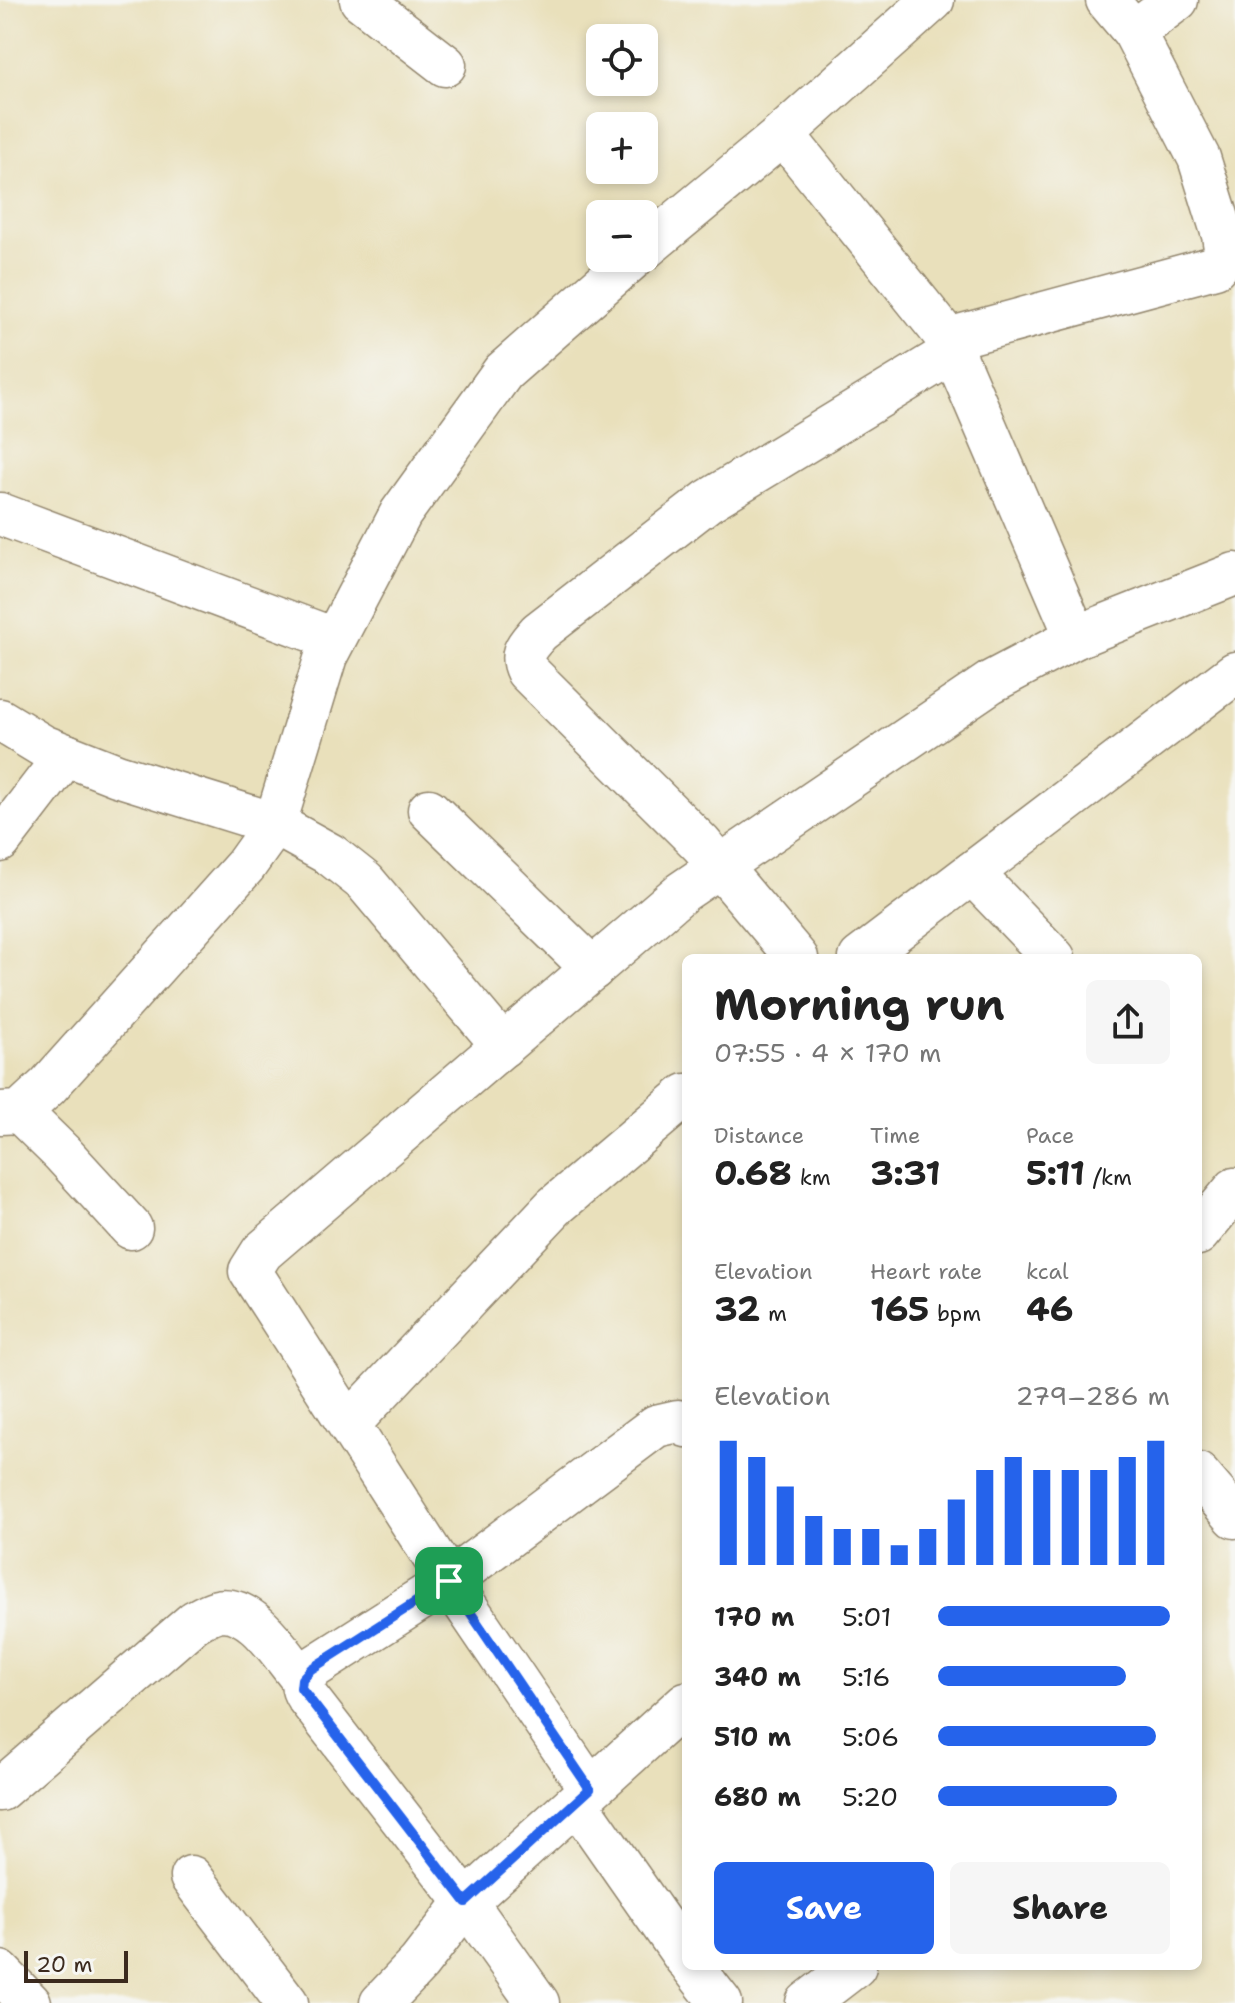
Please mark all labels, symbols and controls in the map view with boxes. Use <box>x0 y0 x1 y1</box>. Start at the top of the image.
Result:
map controls <box>586 24 658 272</box>
button: locate <box>586 24 658 96</box>
button: + <box>586 112 658 184</box>
button: − <box>586 200 658 272</box>
text: Morning run <box>714 975 1005 1034</box>
button: share <box>1086 980 1170 1064</box>
text: 07:55 · 4 × 170 m <box>714 1035 941 1070</box>
text: Distance <box>714 1121 804 1150</box>
text: Time <box>870 1121 920 1150</box>
text: Pace <box>1026 1121 1074 1150</box>
text: 0.68 <box>714 1150 792 1196</box>
text: 3:31 <box>870 1150 941 1196</box>
text: 5:11 <box>1026 1150 1085 1196</box>
text: km <box>792 1163 831 1192</box>
text: /km <box>1085 1163 1132 1192</box>
text: Elevation <box>714 1257 812 1286</box>
text: Heart rate <box>870 1257 982 1286</box>
text: kcal <box>1026 1257 1069 1286</box>
text: 32 <box>714 1286 760 1332</box>
text: 165 <box>870 1286 929 1332</box>
text: 46 <box>1026 1286 1073 1332</box>
text: m <box>760 1299 787 1328</box>
text: bpm <box>929 1299 981 1328</box>
text: Elevation <box>714 1378 830 1413</box>
text: 279–286 m <box>1016 1378 1170 1413</box>
pin <box>415 1547 483 1615</box>
icon: arrive <box>427 1559 471 1603</box>
text: 170 m <box>714 1599 794 1634</box>
text: 5:01 <box>842 1599 891 1634</box>
text: 340 m <box>714 1659 801 1694</box>
text: 5:16 <box>842 1659 890 1694</box>
text: 510 m <box>714 1719 791 1754</box>
text: 5:06 <box>842 1719 899 1754</box>
text: 680 m <box>714 1779 801 1814</box>
text: 5:20 <box>842 1779 898 1814</box>
button: Save <box>714 1862 934 1954</box>
button: Share <box>950 1862 1170 1954</box>
scale bar <box>24 1947 128 1983</box>
text: 20 m <box>36 1950 93 1979</box>

